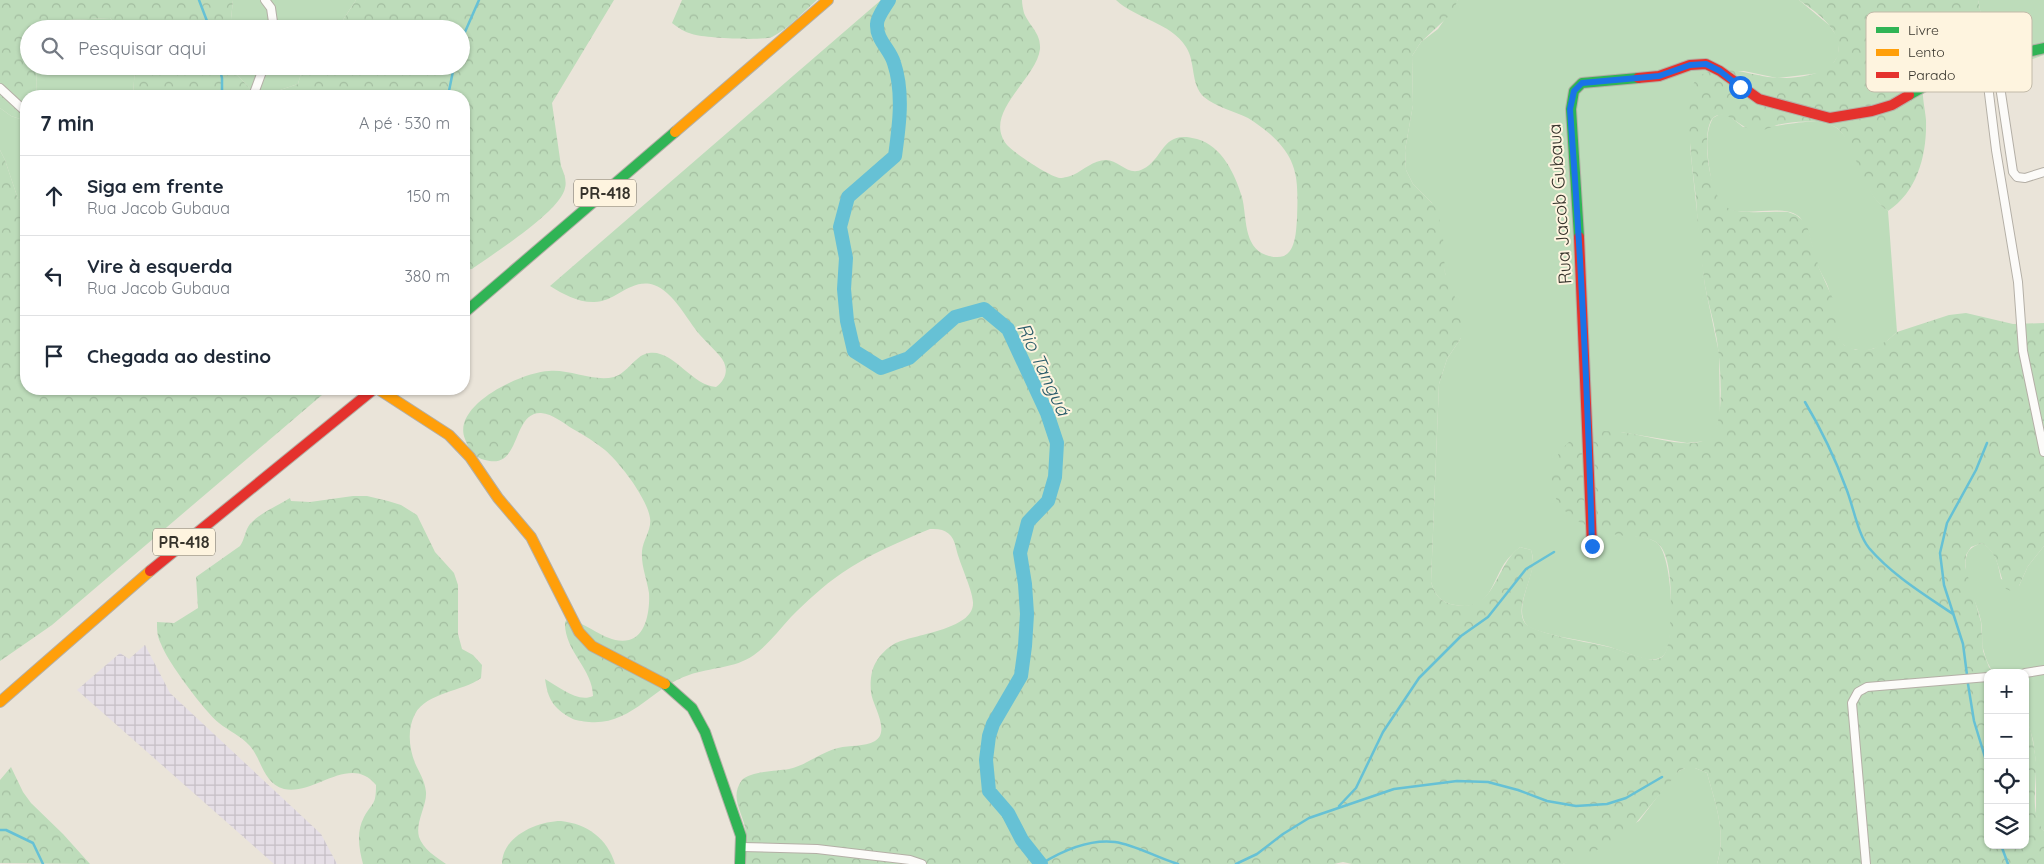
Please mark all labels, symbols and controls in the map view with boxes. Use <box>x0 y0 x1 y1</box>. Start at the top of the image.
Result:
legend <box>1866 12 2032 92</box>
search box <box>20 20 470 75</box>
text: Livre <box>1908 21 1939 39</box>
icon: search <box>38 34 66 62</box>
text: Pesquisar aqui <box>78 36 206 60</box>
text: Lento <box>1908 43 1945 61</box>
text: Parado <box>1908 66 1955 84</box>
route start <box>1729 76 1752 99</box>
text: 7 min <box>40 110 94 136</box>
text: A pé · 530 m <box>359 113 450 133</box>
street label: Rua Jacob Gubaua <box>1542 123 1577 285</box>
text: Siga em frente <box>87 174 224 198</box>
road number: PR-418 <box>574 180 636 207</box>
icon: ahead <box>40 182 68 210</box>
text: 150 m <box>407 186 450 206</box>
text: Rua Jacob Gubaua <box>87 198 230 218</box>
text: Vire à esquerda <box>87 254 232 278</box>
icon: left <box>40 262 68 290</box>
text: 380 m <box>404 266 450 286</box>
text: Rua Jacob Gubaua <box>87 278 230 298</box>
water label: Rio Tanguá <box>1012 319 1077 421</box>
icon: arrive <box>40 342 68 370</box>
text: Chegada ao destino <box>87 344 271 368</box>
road number: PR-418 <box>153 528 215 556</box>
route end <box>1581 535 1604 558</box>
map controls <box>1984 669 2029 849</box>
button: + <box>1984 669 2029 714</box>
button: − <box>1984 714 2029 759</box>
button: locate <box>1984 759 2029 804</box>
button: layers <box>1984 804 2029 849</box>

